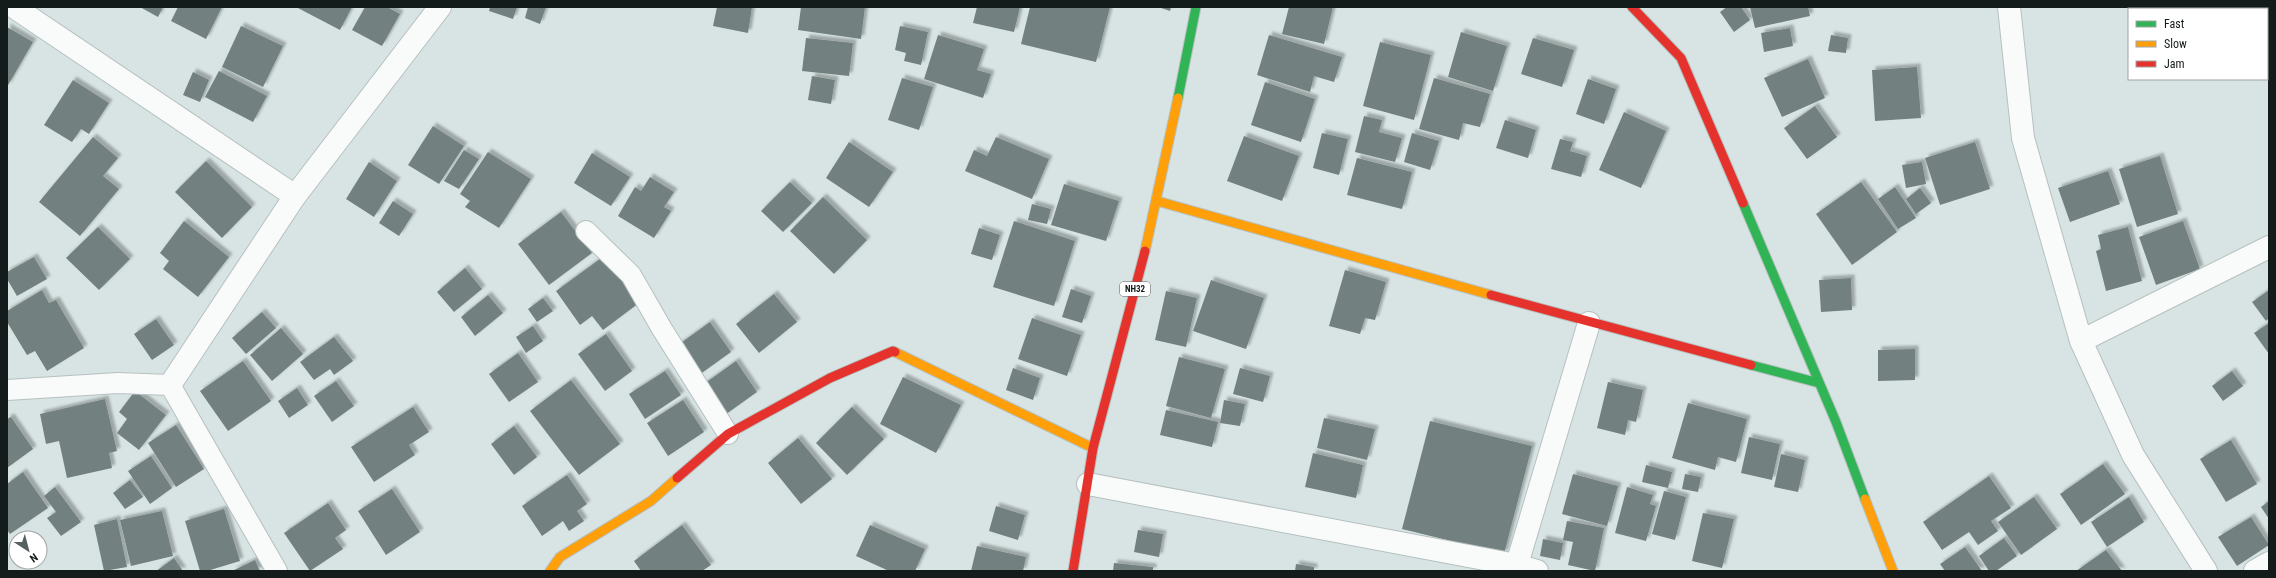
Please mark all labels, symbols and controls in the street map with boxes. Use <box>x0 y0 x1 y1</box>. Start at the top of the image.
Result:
legend <box>2128 8 2268 80</box>
text: Fast <box>2164 17 2185 31</box>
text: Slow <box>2164 37 2187 51</box>
text: Jam <box>2164 57 2185 71</box>
road number: NH32 <box>1120 282 1150 296</box>
north arrow <box>8 530 48 570</box>
text: N <box>27 550 40 565</box>

